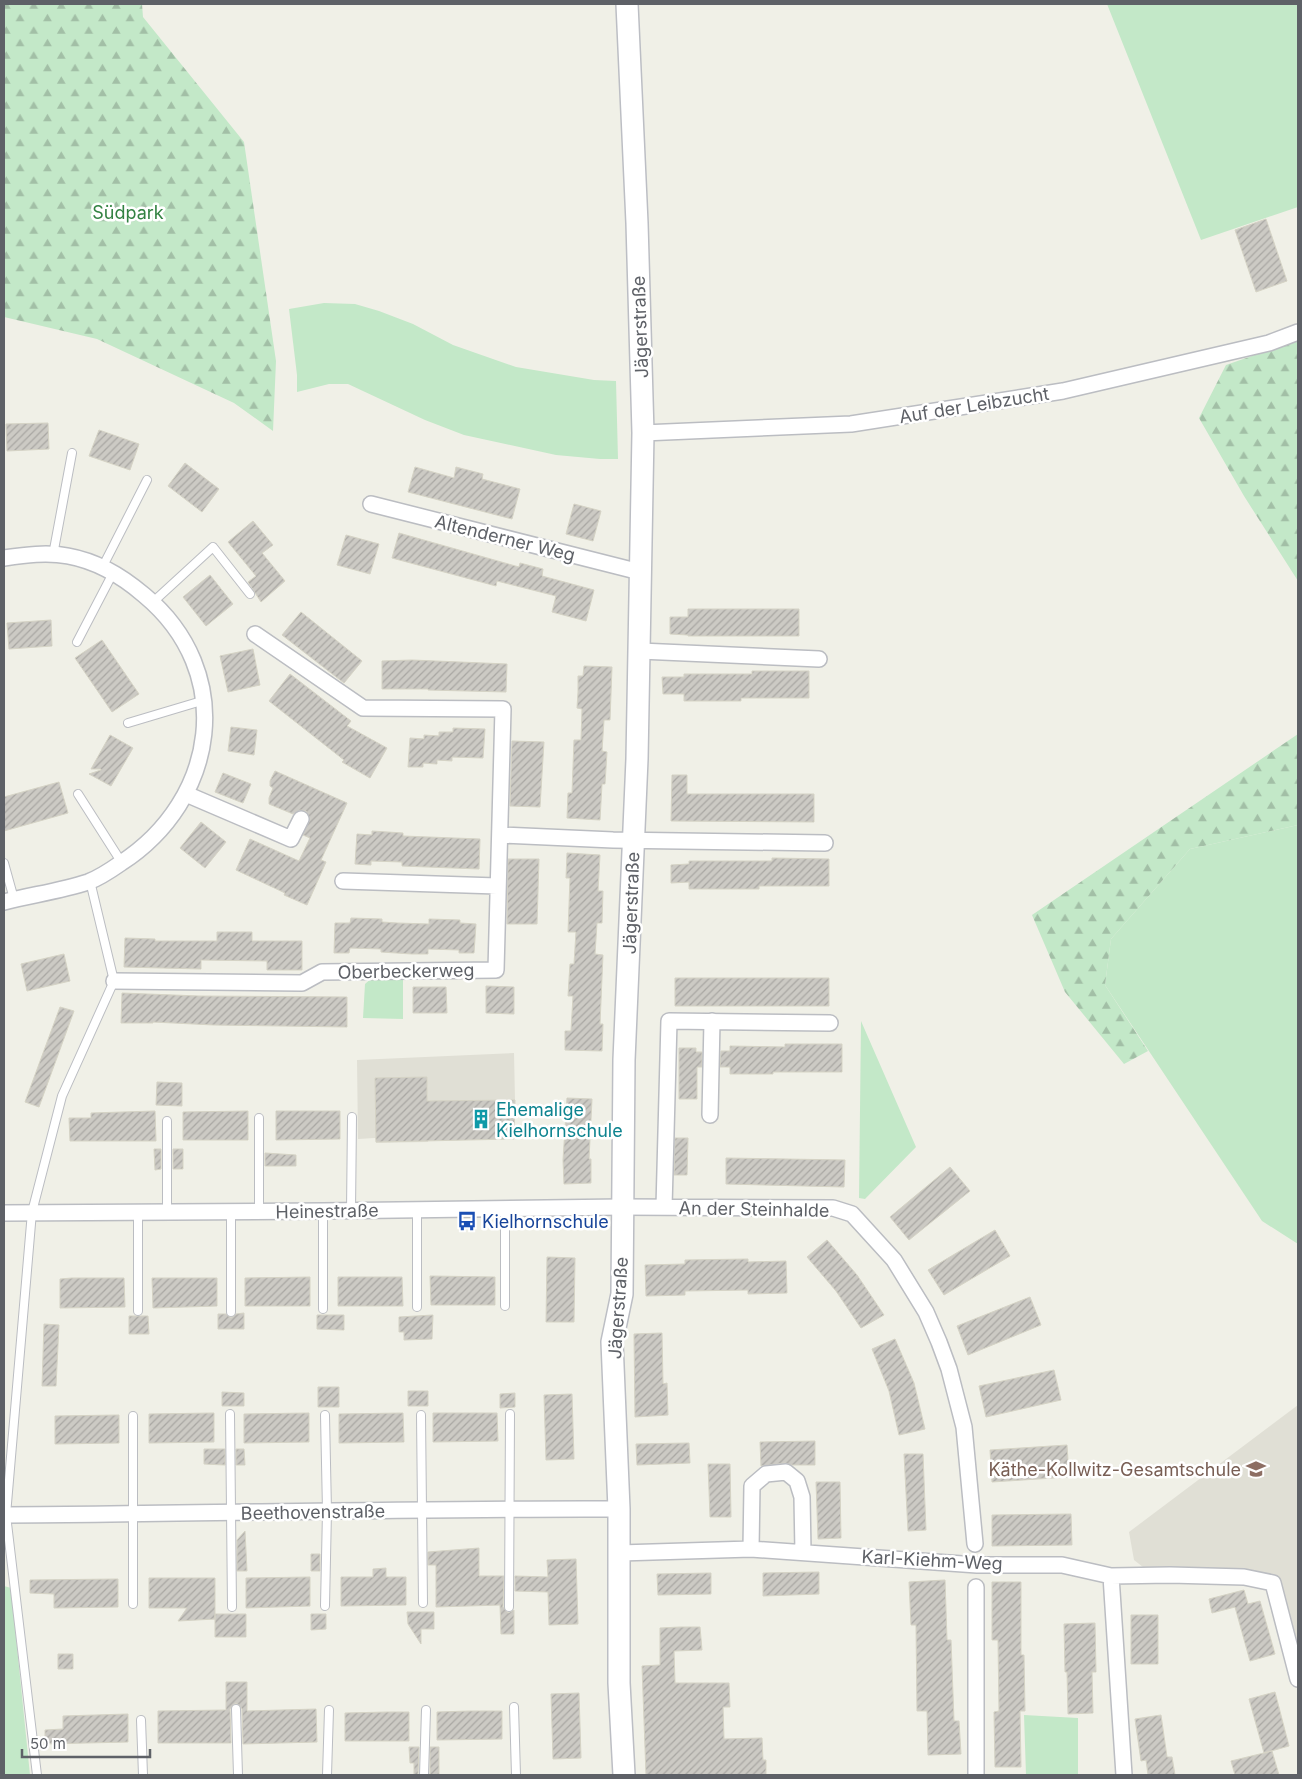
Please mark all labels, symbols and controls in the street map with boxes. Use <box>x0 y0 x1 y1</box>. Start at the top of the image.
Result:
park label: Südpark <box>92 202 164 223</box>
street label: Jägerstraße <box>628 275 652 379</box>
street label: Auf der Leibzucht <box>898 383 1050 427</box>
street label: Altenderner Weg <box>433 510 577 566</box>
street label: Jägerstraße <box>619 851 643 955</box>
street label: Oberbeckerweg <box>337 959 475 983</box>
place label: Ehemalige Kielhornschule <box>496 1099 623 1141</box>
building icon: Ehemalige Kielhornschule <box>470 1108 492 1130</box>
street label: An der Steinhalde <box>678 1197 830 1221</box>
street label: Heinestraße <box>275 1200 379 1222</box>
bus stop icon: Kielhornschule <box>456 1210 478 1232</box>
place label: Kielhornschule <box>482 1211 609 1232</box>
street label: Jägerstraße <box>604 1256 632 1360</box>
school or university icon: Käthe-Kollwitz-Gesamtschule <box>1245 1458 1267 1480</box>
place label: Käthe-Kollwitz-Gesamtschule <box>988 1459 1241 1480</box>
street label: Beethovenstraße <box>241 1500 385 1524</box>
street label: Karl-Kiehm-Weg <box>861 1546 1003 1574</box>
scale bar <box>22 1726 150 1758</box>
text: 50 m <box>30 1734 66 1753</box>

